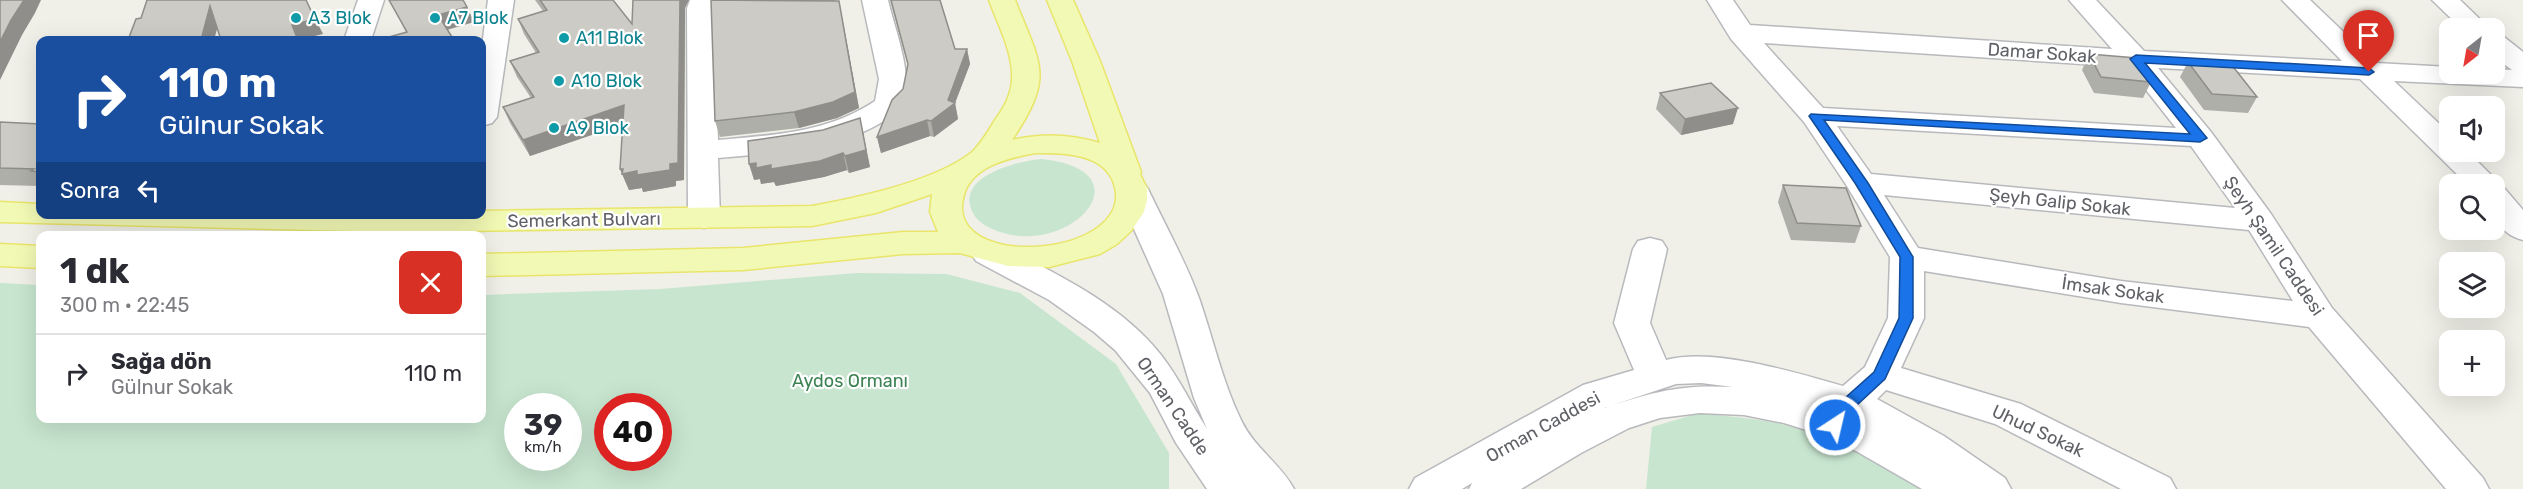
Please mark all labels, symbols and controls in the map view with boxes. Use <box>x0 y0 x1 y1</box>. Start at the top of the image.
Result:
place label: A3 Blok <box>308 7 372 29</box>
place label: A7 Blok <box>447 7 509 29</box>
pin <box>2343 10 2394 72</box>
marker: A3 Blok <box>289 11 303 25</box>
marker: A7 Blok <box>428 11 442 25</box>
north arrow <box>2439 18 2505 84</box>
map controls <box>2439 18 2505 396</box>
icon: arrive <box>2352 19 2385 52</box>
place label: A11 Blok <box>576 27 644 49</box>
marker: A11 Blok <box>557 31 571 45</box>
street label: Damar Sokak <box>1987 38 2098 68</box>
text: 110 m <box>159 58 277 108</box>
icon: right <box>60 60 138 138</box>
place label: A10 Blok <box>571 70 643 92</box>
marker: A10 Blok <box>552 74 566 88</box>
button: sound <box>2439 96 2505 162</box>
text: Gülnur Sokak <box>159 109 324 141</box>
place label: A9 Blok <box>566 117 629 139</box>
marker: A9 Blok <box>547 121 561 135</box>
street label: Şeyh Şamil Caddesi <box>2219 172 2329 320</box>
icon: left <box>132 174 165 207</box>
button: search <box>2439 174 2505 240</box>
text: Sonra <box>60 177 120 204</box>
street label: Şeyh Galip Sokak <box>1988 184 2133 220</box>
street label: Semerkant Bulvarı <box>507 208 661 232</box>
text: 1 dk <box>60 249 129 292</box>
button: close <box>399 251 462 314</box>
button: layers <box>2439 252 2505 318</box>
street label: İmsak Sokak <box>2060 272 2166 308</box>
text: 300 m · 22:45 <box>60 293 189 317</box>
button: + <box>2439 330 2505 396</box>
text: Sağa dön <box>111 348 212 375</box>
street label: Orman Cadde <box>1132 353 1214 459</box>
icon: right <box>60 357 93 390</box>
text: 110 m <box>404 360 462 387</box>
park label: Aydos Ormanı <box>792 370 908 392</box>
text: Gülnur Sokak <box>111 375 233 399</box>
street label: Orman Caddesi <box>1482 387 1604 467</box>
speed limit sign: 40 <box>594 393 672 471</box>
position arrow <box>1803 393 1867 457</box>
street label: Uhud Sokak <box>1988 400 2088 462</box>
text: 39 <box>524 407 563 443</box>
text: km/h <box>524 438 562 456</box>

